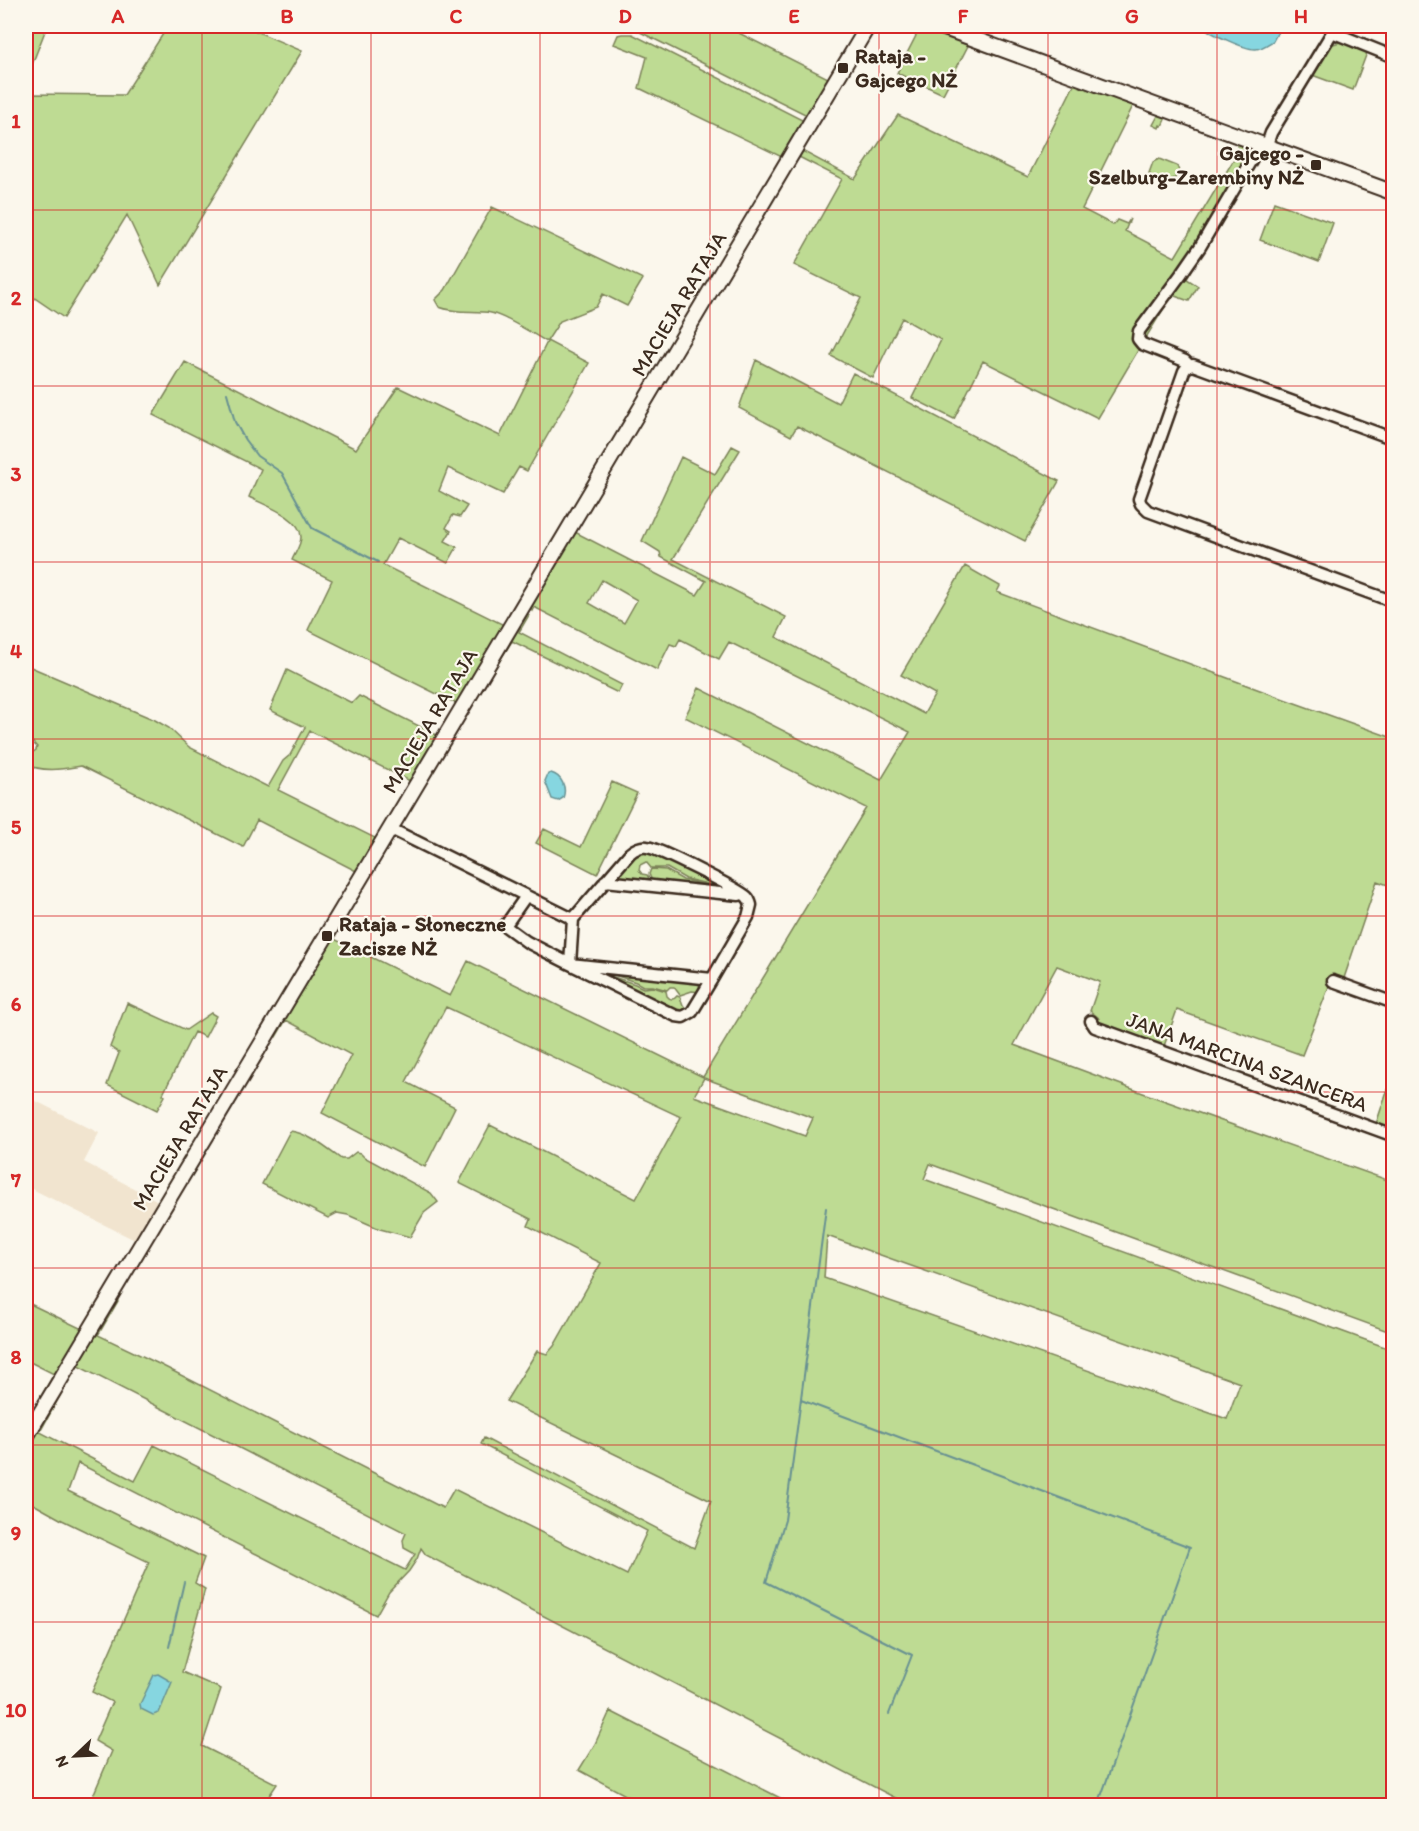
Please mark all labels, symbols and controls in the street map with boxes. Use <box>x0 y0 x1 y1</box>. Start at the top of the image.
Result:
text: A <box>111 4 125 28</box>
text: B <box>281 4 294 28</box>
text: C <box>450 4 463 28</box>
text: D <box>618 4 632 28</box>
text: E <box>788 4 800 28</box>
text: F <box>958 4 969 28</box>
text: G <box>1125 4 1139 28</box>
text: H <box>1294 4 1308 28</box>
place label: Rataja - Gajcego NŻ <box>855 43 958 93</box>
marker: Rataja - Gajcego NŻ <box>836 61 850 75</box>
text: 1 <box>11 109 21 133</box>
place label: Gajcego - Szelburg-Zarembiny NŻ <box>1089 140 1305 190</box>
marker: Gajcego - Szelburg-Zarembiny NŻ <box>1309 158 1323 172</box>
street label: MACIEJA RATAJA <box>626 227 732 381</box>
text: 2 <box>11 286 22 310</box>
text: 3 <box>11 462 22 486</box>
text: 4 <box>10 639 22 663</box>
street label: MACIEJA RATAJA <box>377 644 483 798</box>
text: 5 <box>11 815 22 839</box>
place label: Rataja - Słoneczne Zacisze NŻ <box>339 911 506 960</box>
marker: Rataja - Słoneczne Zacisze NŻ <box>320 929 334 943</box>
text: 6 <box>11 992 22 1016</box>
street label: JANA MARCINA SZANCERA <box>1123 1006 1372 1117</box>
street label: MACIEJA RATAJA <box>127 1061 233 1215</box>
text: 7 <box>10 1168 21 1192</box>
text: 8 <box>11 1345 22 1369</box>
text: 9 <box>11 1521 21 1545</box>
text: 10 <box>5 1698 27 1722</box>
north arrow <box>45 1726 105 1786</box>
text: N <box>51 1753 73 1770</box>

